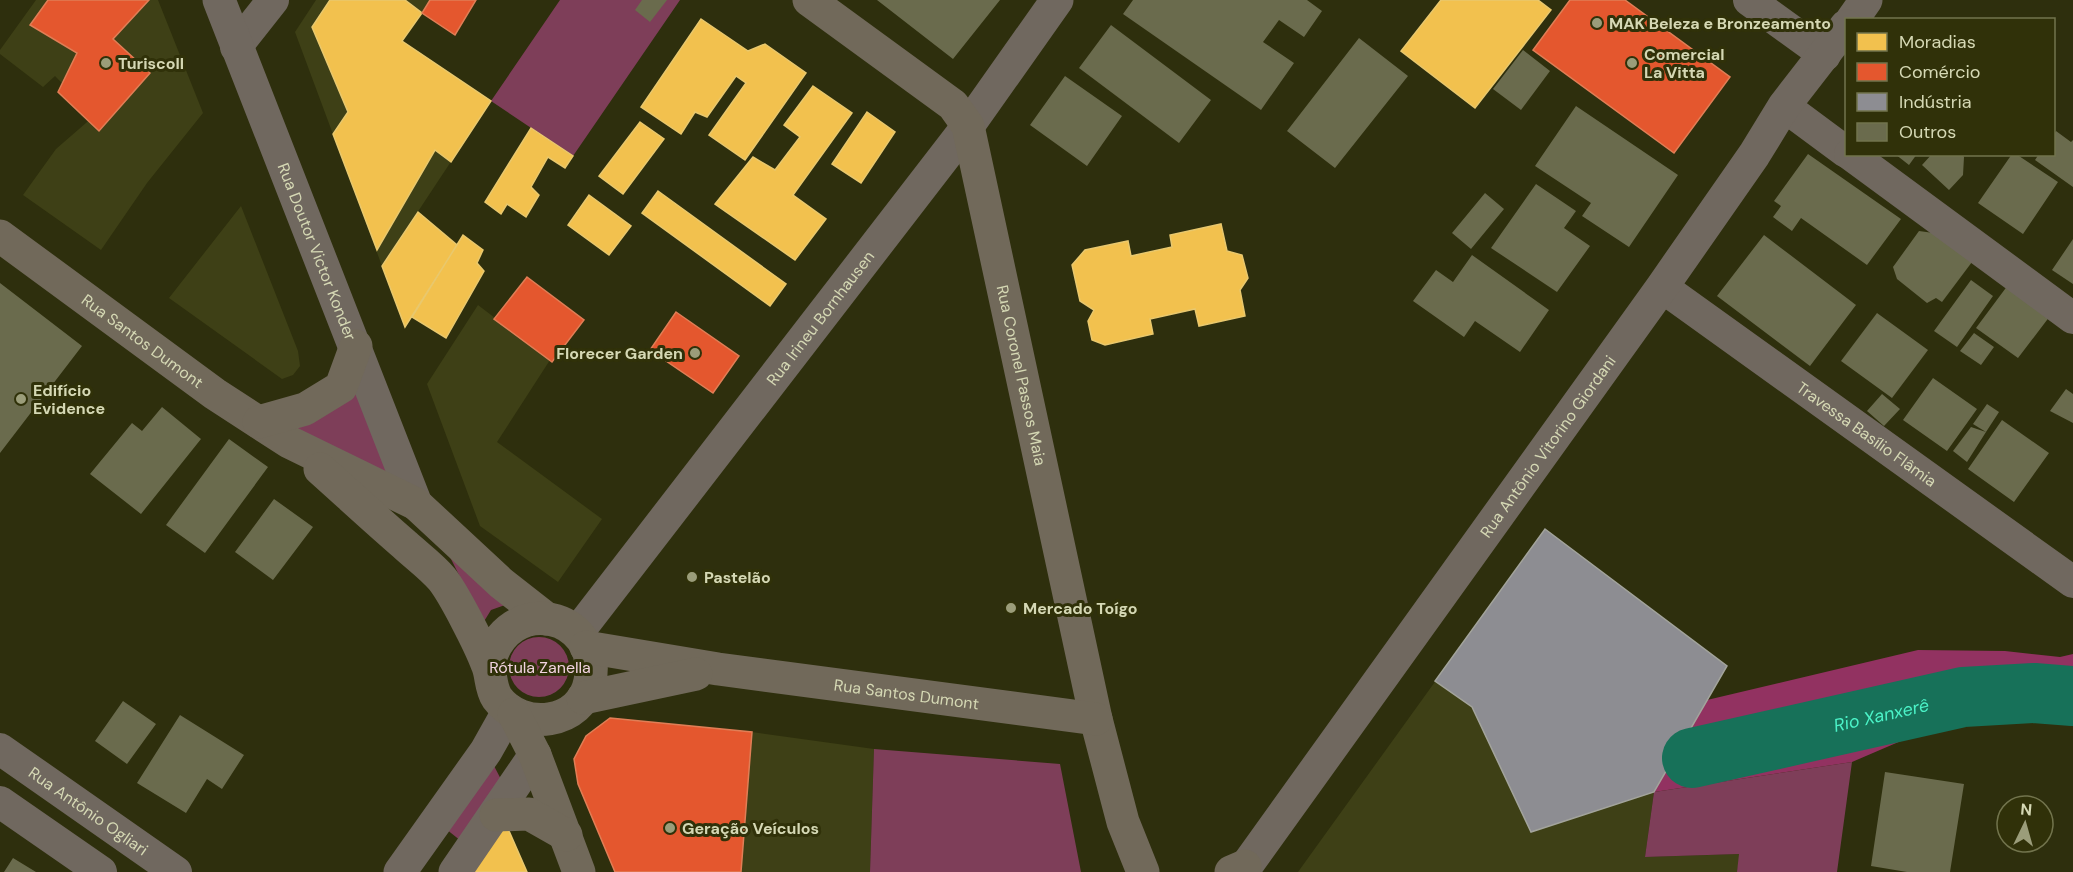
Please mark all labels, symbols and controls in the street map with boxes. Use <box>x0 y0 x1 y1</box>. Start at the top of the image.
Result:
place label: MAK Beleza e Bronzeamento <box>1609 13 1831 34</box>
marker: MAK Beleza e Bronzeamento <box>1590 16 1604 30</box>
legend <box>1845 18 2055 156</box>
text: Moradias <box>1899 30 1976 54</box>
place label: Comercial La Vitta <box>1644 44 1724 83</box>
place label: Turiscoll <box>118 53 184 74</box>
marker: Turiscoll <box>99 56 113 70</box>
marker: Comercial La Vitta <box>1625 56 1639 70</box>
text: Comércio <box>1899 60 1980 84</box>
text: Indústria <box>1899 90 1972 114</box>
text: Outros <box>1899 120 1956 144</box>
street label: Rua Doutor Victor Konder <box>273 160 361 344</box>
street label: Rua Irineu Bornhausen <box>762 247 879 390</box>
street label: Rua Coronel Passos Maia <box>992 283 1051 468</box>
street label: Rua Santos Dumont <box>77 289 207 393</box>
place label: Florecer Garden <box>556 343 683 364</box>
marker: Florecer Garden <box>688 346 702 360</box>
street label: Rua Antônio Vitorino Giordani <box>1475 351 1621 542</box>
street label: Travessa Basílio Flâmia <box>1792 377 1941 492</box>
place label: Edifício Evidence <box>33 380 105 419</box>
marker: Edifício Evidence <box>14 392 28 406</box>
place label: Pastelão <box>704 567 771 588</box>
marker: Pastelão <box>685 570 699 584</box>
place label: Mercado Toígo <box>1023 598 1137 619</box>
marker: Mercado Toígo <box>1004 601 1018 615</box>
park label: Rótula Zanella <box>489 657 591 678</box>
street label: Rua Santos Dumont <box>833 674 980 714</box>
water label: Rio Xanxerê <box>1831 693 1931 738</box>
street label: Rua Antônio Ogliari <box>24 762 152 860</box>
north arrow <box>1995 794 2055 854</box>
text: N <box>2020 799 2033 821</box>
place label: Geração Veículos <box>682 818 819 839</box>
marker: Geração Veículos <box>663 821 677 835</box>

